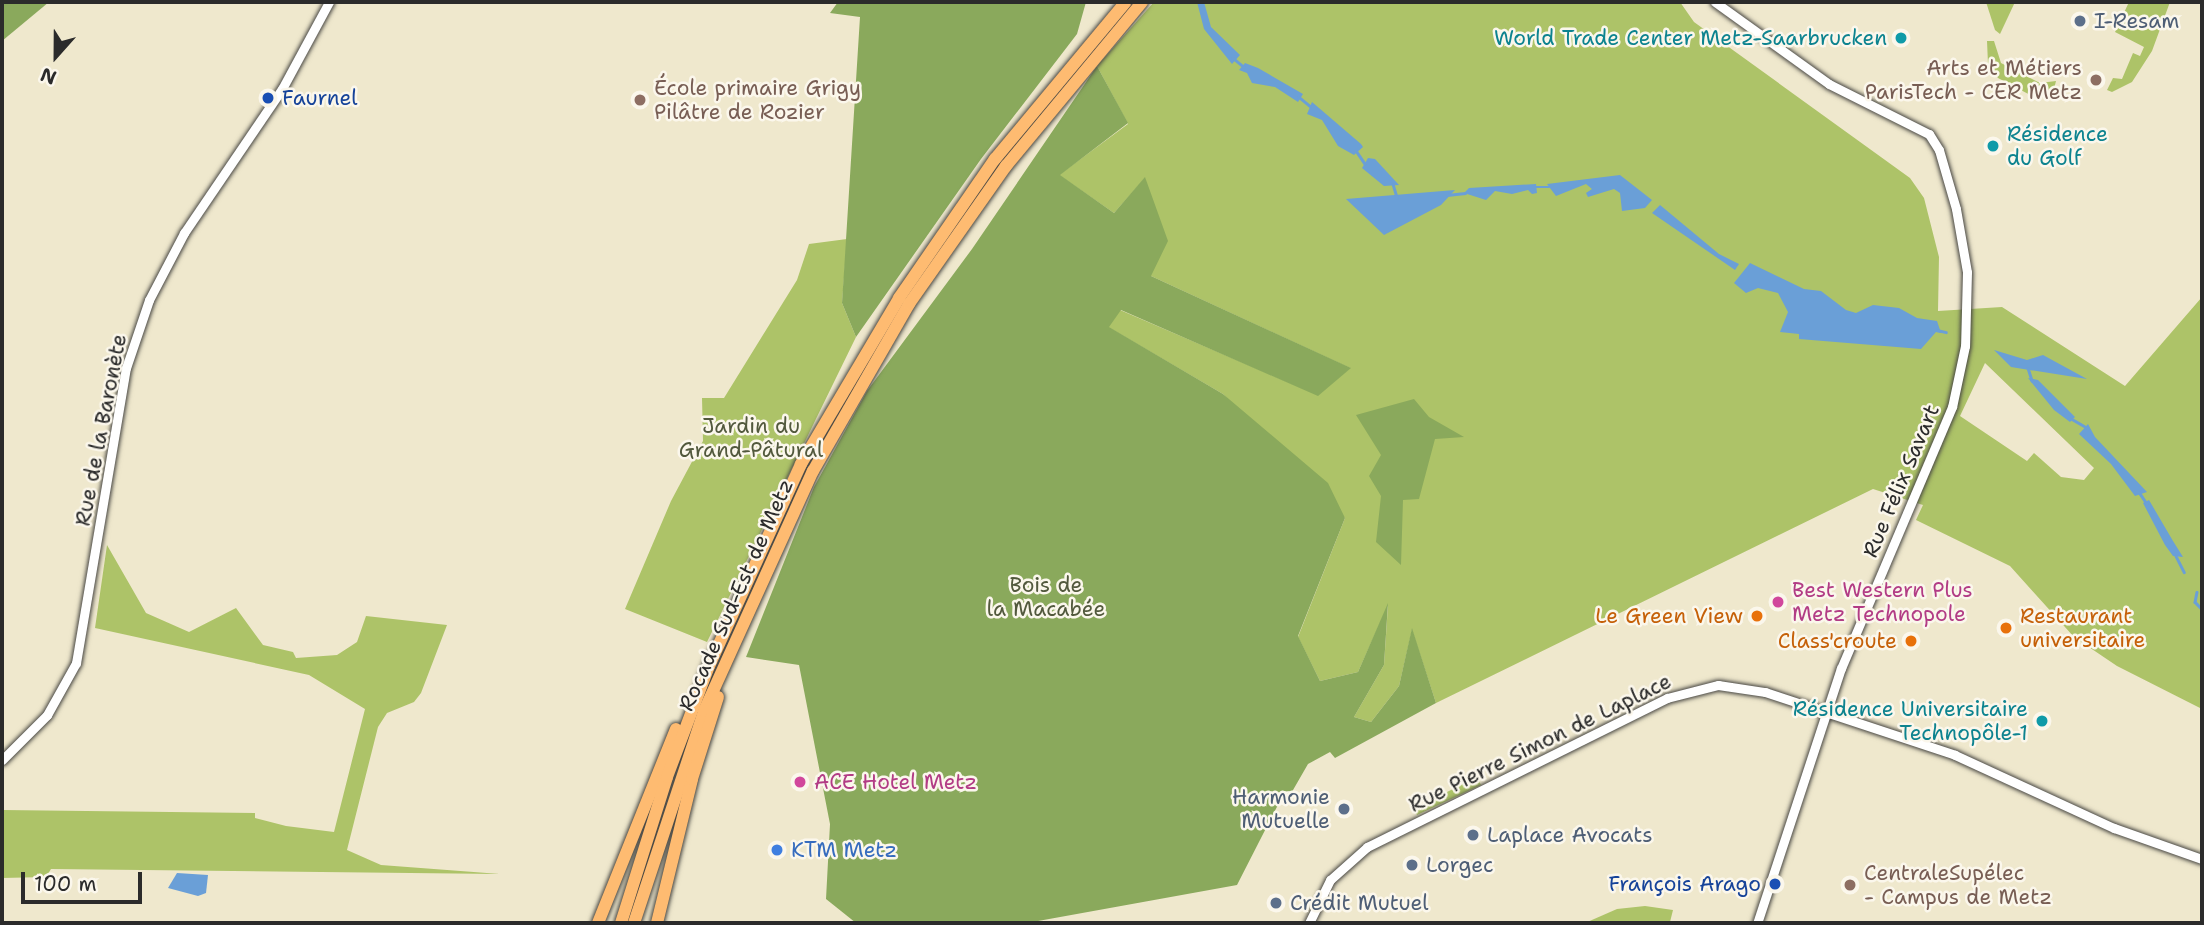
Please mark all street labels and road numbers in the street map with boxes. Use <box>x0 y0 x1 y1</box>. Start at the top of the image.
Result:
street label: Rue de la Baronète <box>70 332 132 528</box>
street label: Rue Félix Savart <box>1857 401 1945 561</box>
street label: Rocade Sud-Est de Metz <box>673 475 799 715</box>
street label: Rue Pierre Simon de Laplace <box>1405 668 1675 818</box>

